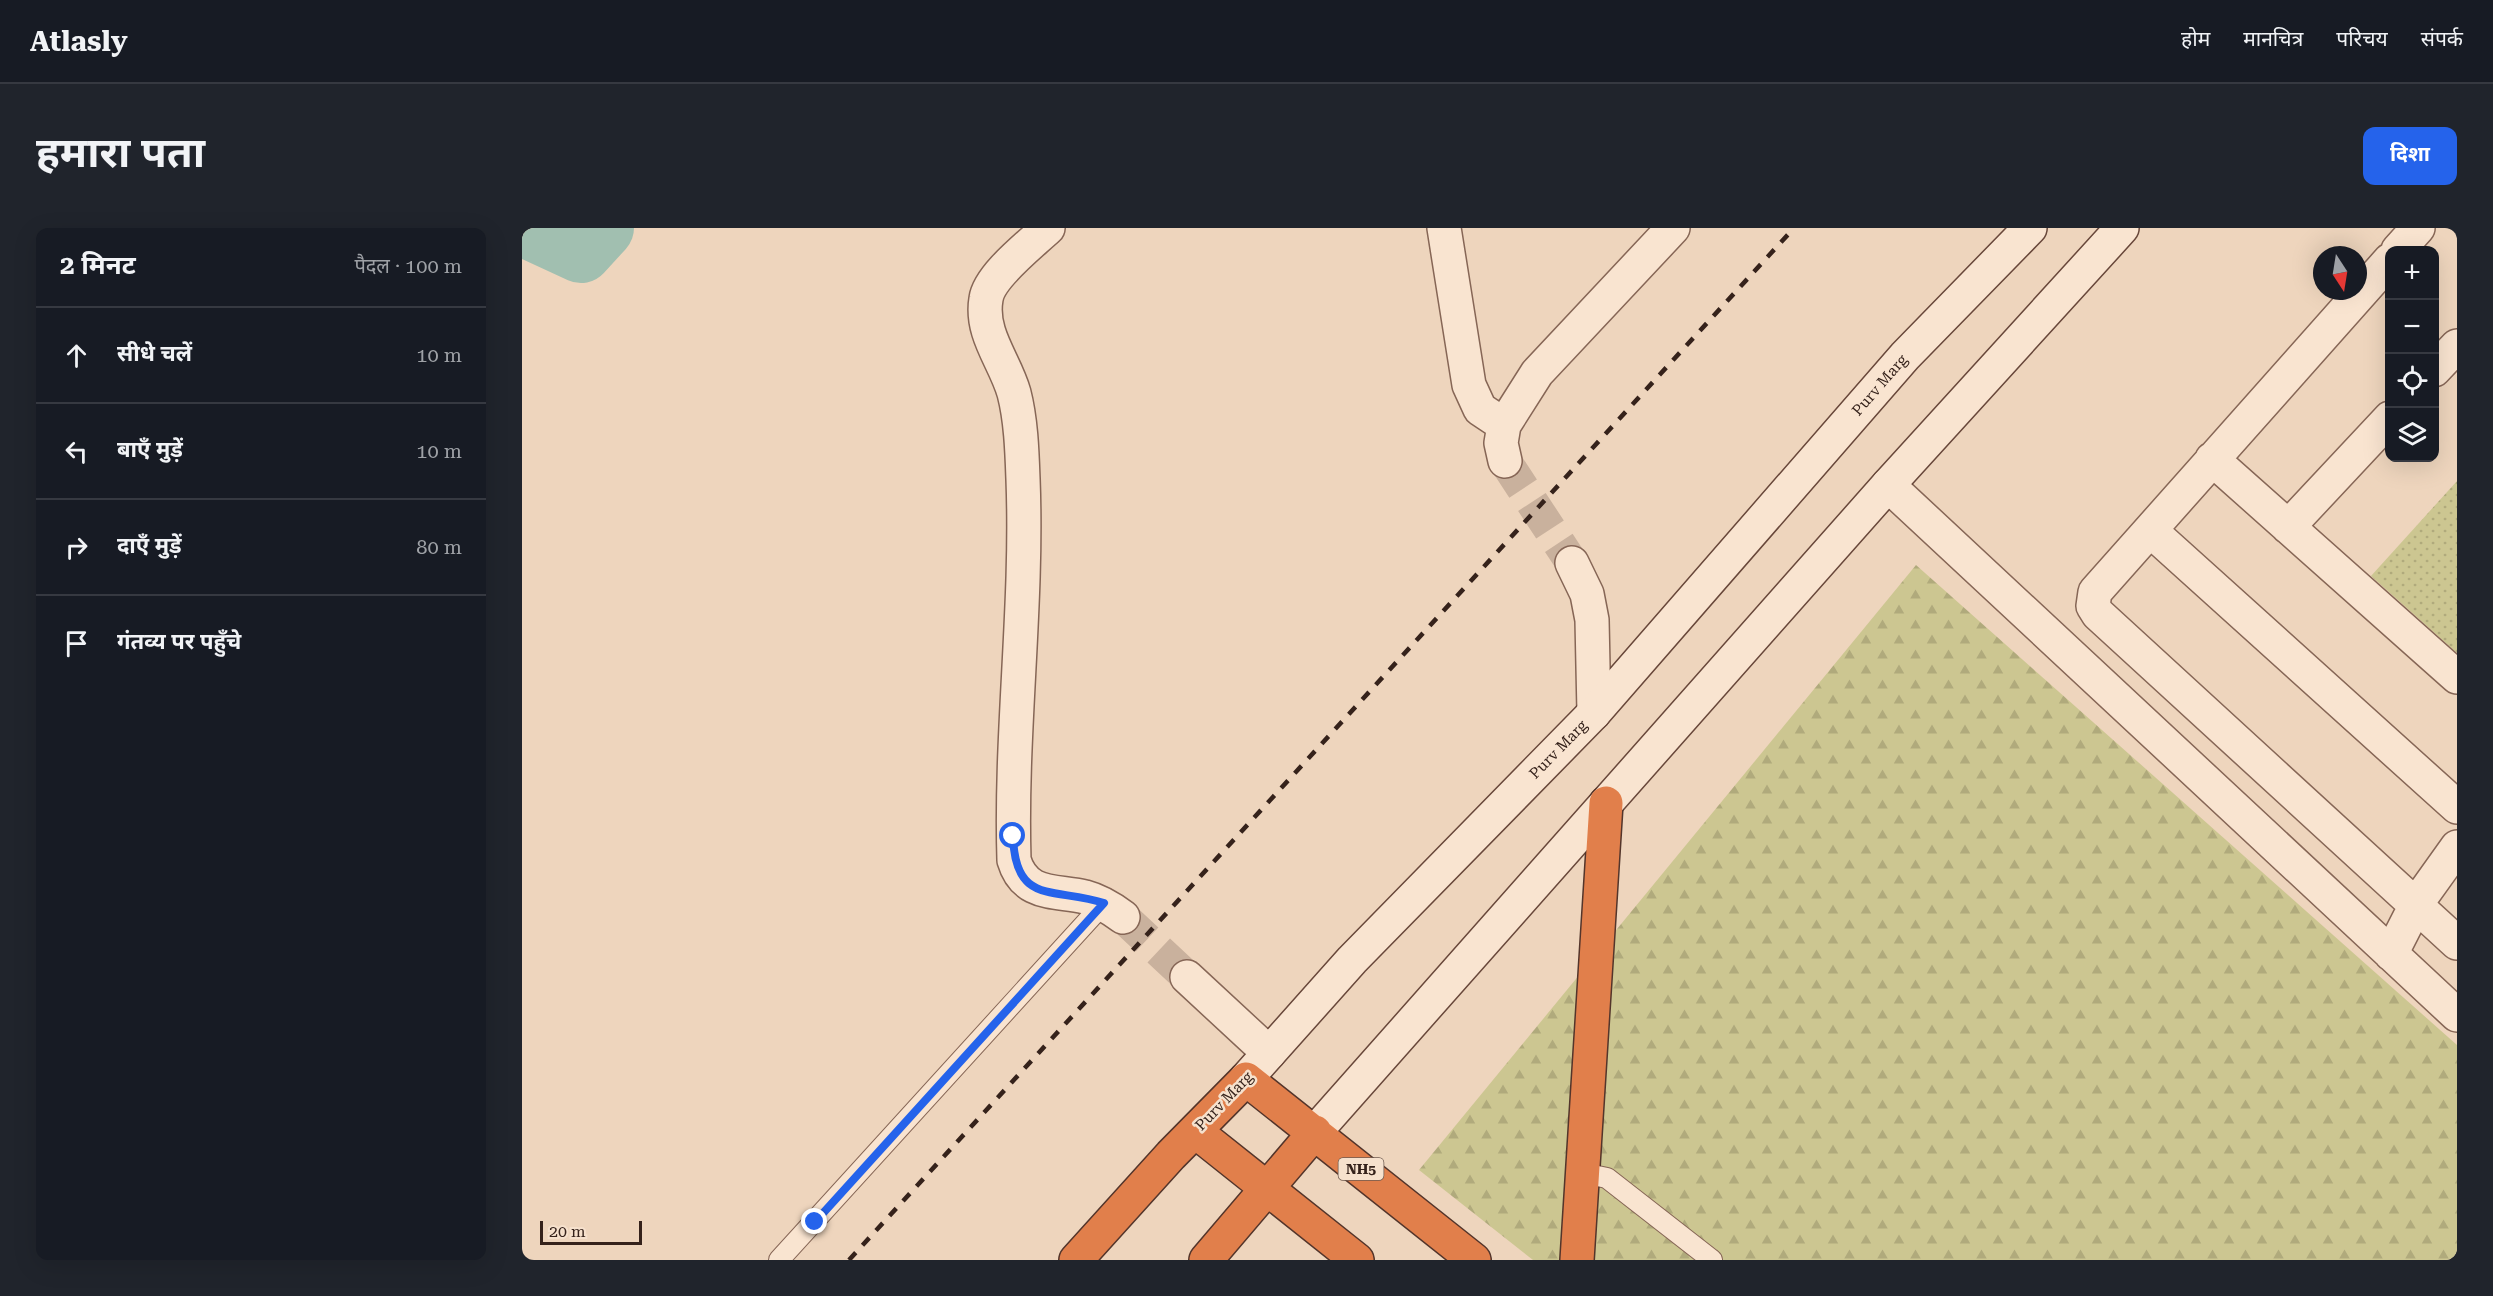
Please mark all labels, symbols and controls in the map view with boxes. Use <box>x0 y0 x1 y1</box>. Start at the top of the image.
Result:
text: Atlasly <box>30 25 128 58</box>
text: होम <box>2181 27 2210 51</box>
text: मानचित्र <box>2243 27 2303 51</box>
text: परिचय <box>2336 27 2388 51</box>
text: संपर्क <box>2421 27 2463 51</box>
button: दिशा <box>2363 127 2457 185</box>
text: हमारा पता <box>36 128 205 177</box>
north arrow <box>2313 246 2367 300</box>
map controls <box>2385 246 2439 462</box>
button: + <box>2385 246 2439 300</box>
text: 2 मिनट <box>60 250 136 280</box>
text: पैदल · 100 m <box>354 254 462 278</box>
button: − <box>2385 300 2439 354</box>
icon: ahead <box>60 339 93 372</box>
text: सीधे चलें <box>117 341 192 366</box>
text: 10 m <box>416 343 462 367</box>
street label: Purv Marg <box>1848 351 1911 419</box>
button: locate <box>2385 354 2439 408</box>
button: layers <box>2385 408 2439 462</box>
icon: left <box>60 435 93 468</box>
text: बाएँ मुड़ें <box>117 437 183 462</box>
text: 10 m <box>416 439 462 463</box>
icon: right <box>60 531 93 564</box>
text: दाएँ मुड़ें <box>117 533 182 558</box>
text: 80 m <box>416 535 462 559</box>
icon: arrive <box>60 627 93 660</box>
text: गंतव्य पर पहुँचे <box>117 629 241 654</box>
street label: Purv Marg <box>1526 716 1591 783</box>
route start <box>999 822 1025 848</box>
street label: Purv Marg <box>1192 1067 1257 1134</box>
road number: NH5 <box>1338 1158 1384 1180</box>
route end <box>801 1208 827 1234</box>
scale bar <box>540 1218 642 1246</box>
text: 20 m <box>549 1222 586 1241</box>

